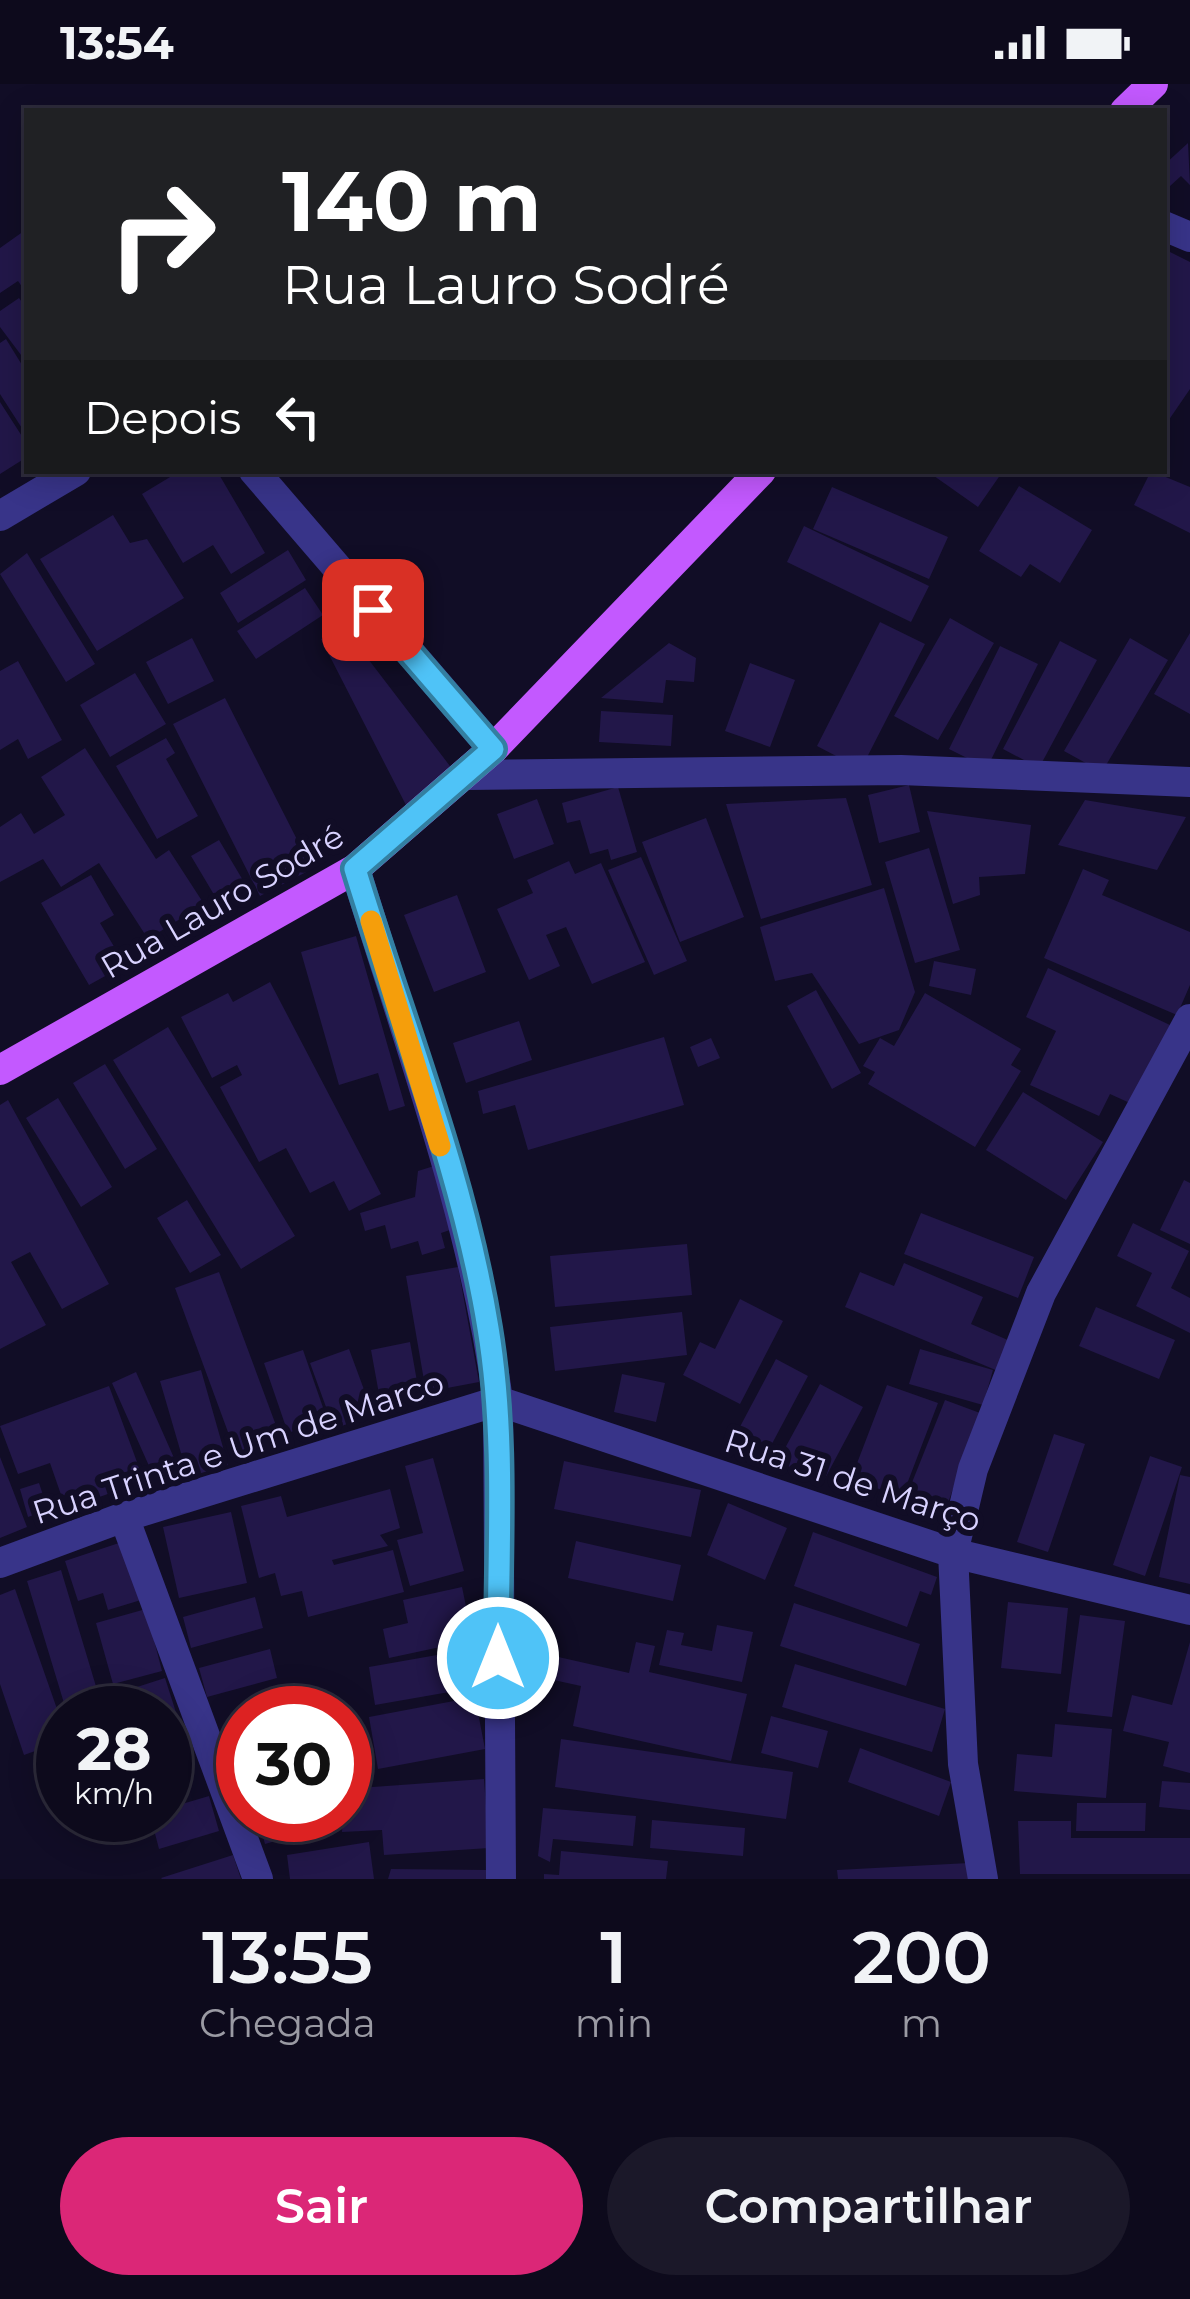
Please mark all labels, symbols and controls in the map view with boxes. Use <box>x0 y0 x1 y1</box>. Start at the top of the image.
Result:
text: 13:54 <box>60 15 174 70</box>
text: 140 m <box>282 150 542 252</box>
icon: right <box>84 156 240 312</box>
text: Rua Lauro Sodré <box>282 252 730 318</box>
icon: left <box>265 384 331 450</box>
text: Depois <box>84 390 241 445</box>
pin <box>322 559 424 661</box>
icon: arrive <box>340 577 406 643</box>
street label: Rua Lauro Sodré <box>94 815 350 987</box>
street label: Rua Trinta e Um de Marco <box>27 1362 449 1532</box>
street label: Rua 31 de Março <box>720 1420 986 1540</box>
position arrow <box>435 1595 561 1721</box>
speed limit sign: 30 <box>216 1686 372 1842</box>
text: 28 <box>77 1712 152 1785</box>
text: km/h <box>74 1775 154 1812</box>
text: 13:55 <box>202 1913 373 2001</box>
text: 1 <box>600 1913 628 2001</box>
text: 200 <box>852 1913 991 2001</box>
text: Chegada <box>199 1999 376 2047</box>
text: min <box>575 1999 653 2047</box>
text: m <box>901 1999 942 2047</box>
button: Sair <box>60 2137 583 2275</box>
button: Compartilhar <box>607 2137 1130 2275</box>

